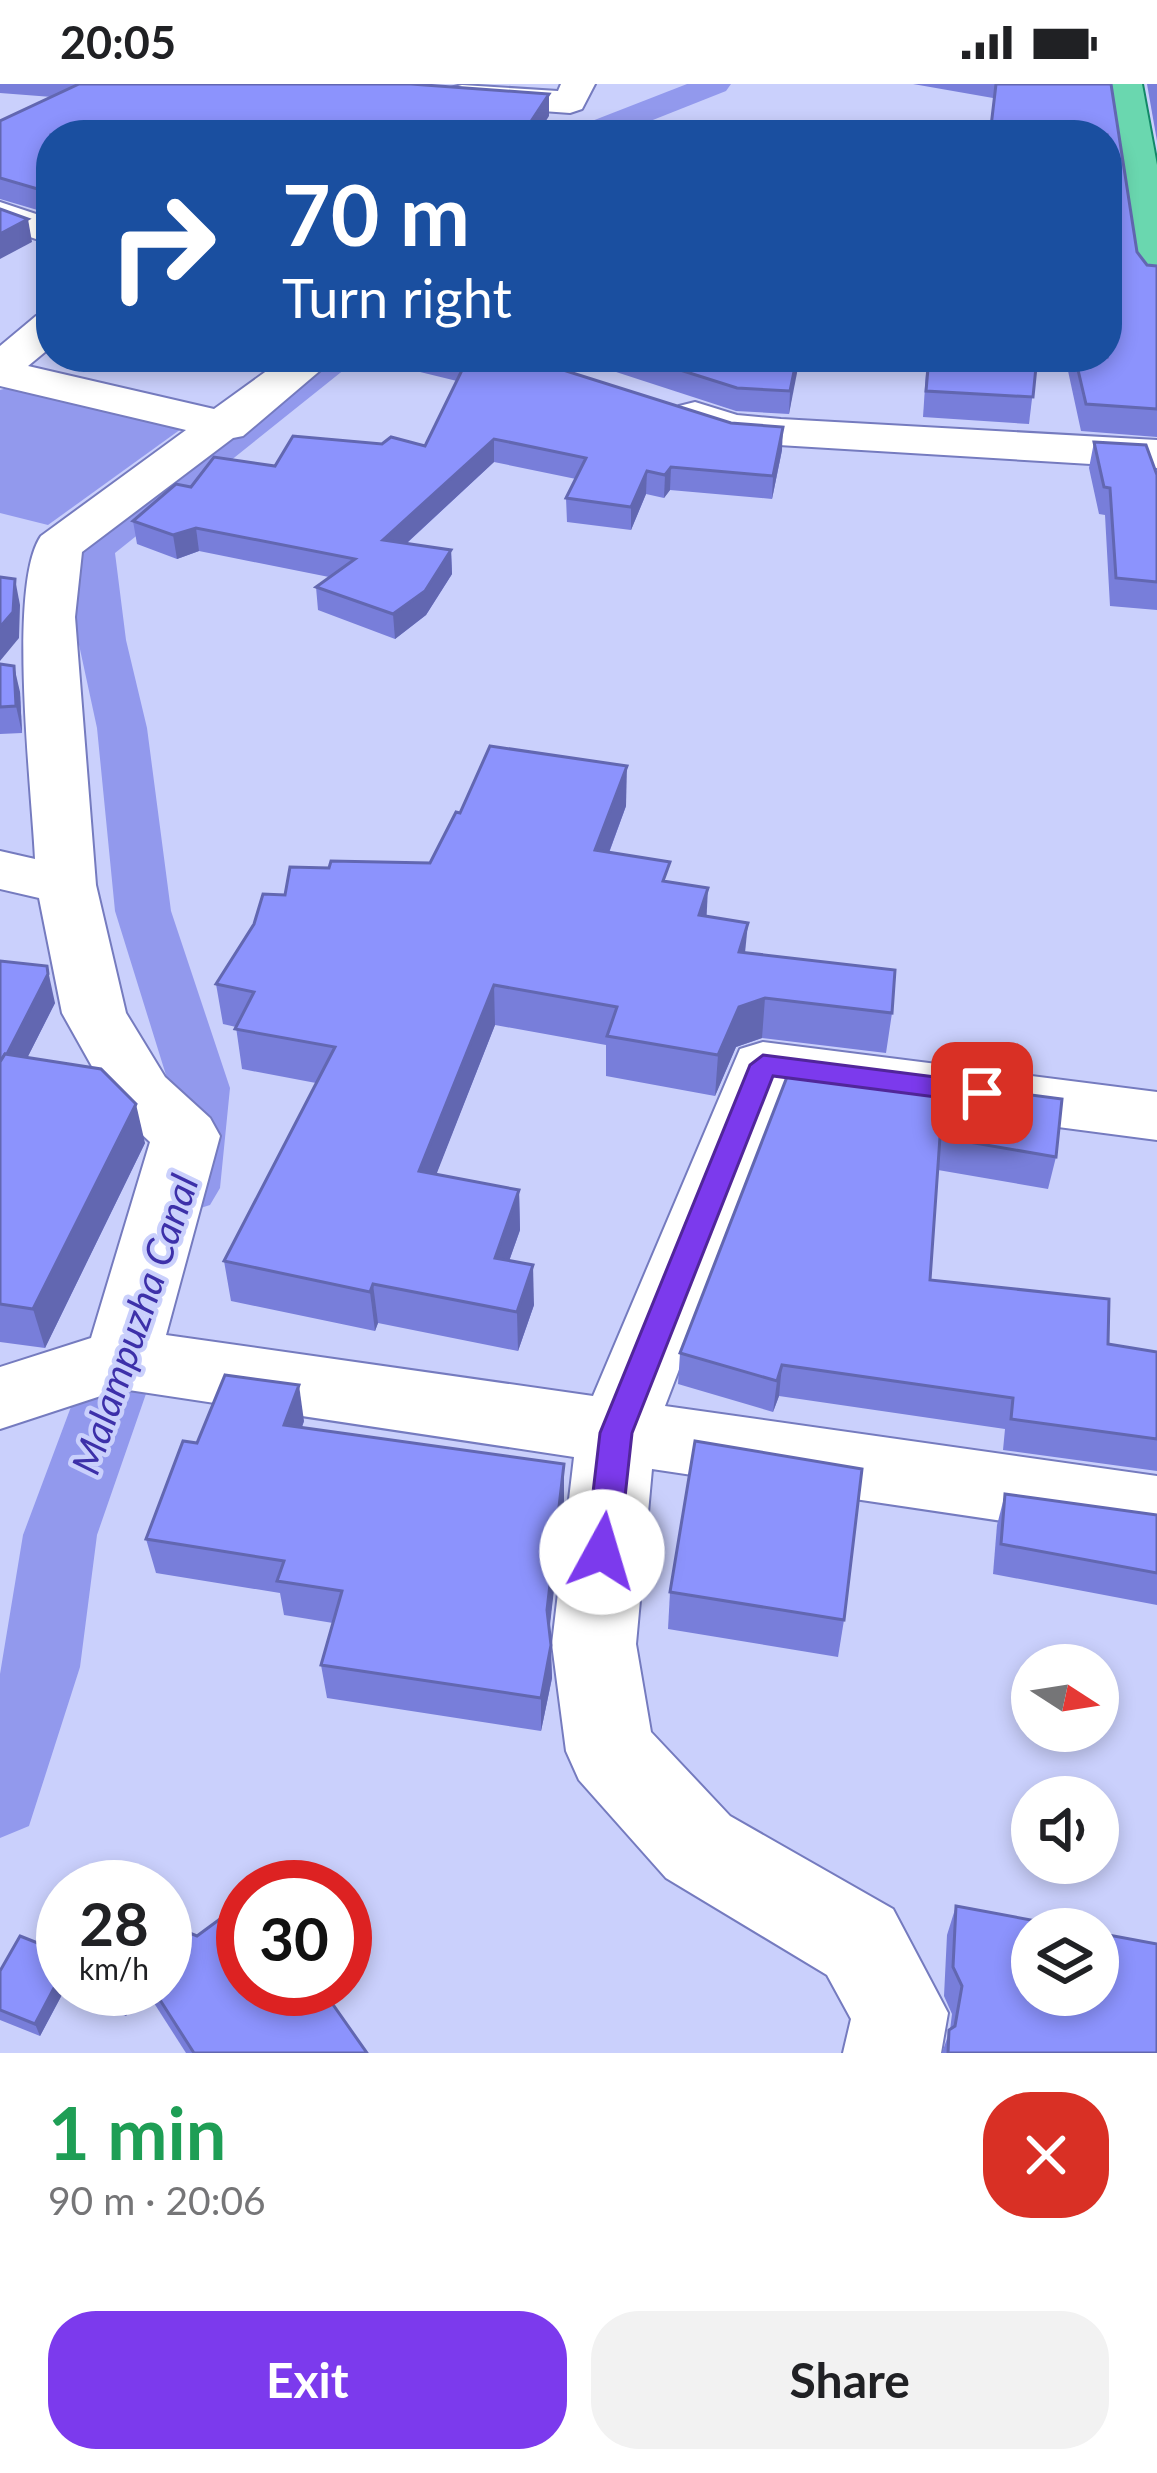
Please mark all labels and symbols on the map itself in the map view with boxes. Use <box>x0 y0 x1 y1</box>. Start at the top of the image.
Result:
pin <box>931 1042 1033 1144</box>
water label: Malampuzha Canal <box>61 1168 207 1480</box>
position arrow <box>539 1489 665 1615</box>
north arrow <box>1011 1644 1119 1752</box>
speed limit sign: 30 <box>216 1860 372 2016</box>

